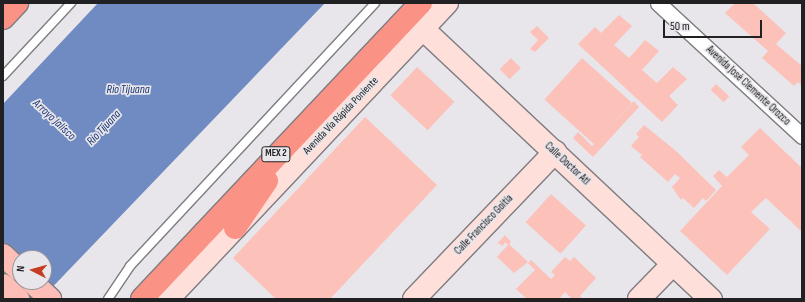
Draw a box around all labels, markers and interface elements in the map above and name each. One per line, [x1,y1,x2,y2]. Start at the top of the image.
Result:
scale bar [665,12,764,38]
text: 50 m [670,19,690,34]
street label: Avenida José Clemente Orozco [703,43,793,129]
street label: Avenida Vía Rápida Poniente [301,74,381,158]
water label: Rio Tijuana [106,83,150,97]
water label: Arroyo Jalisco [30,97,78,143]
water label: Río Tijuana [84,107,124,149]
street label: Calle Doctor Atl [542,140,592,188]
road number: MEX 2 [261,146,291,162]
street label: Calle Francisco Goitia [452,192,516,258]
north arrow [12,250,52,290]
text: N [14,265,27,272]

